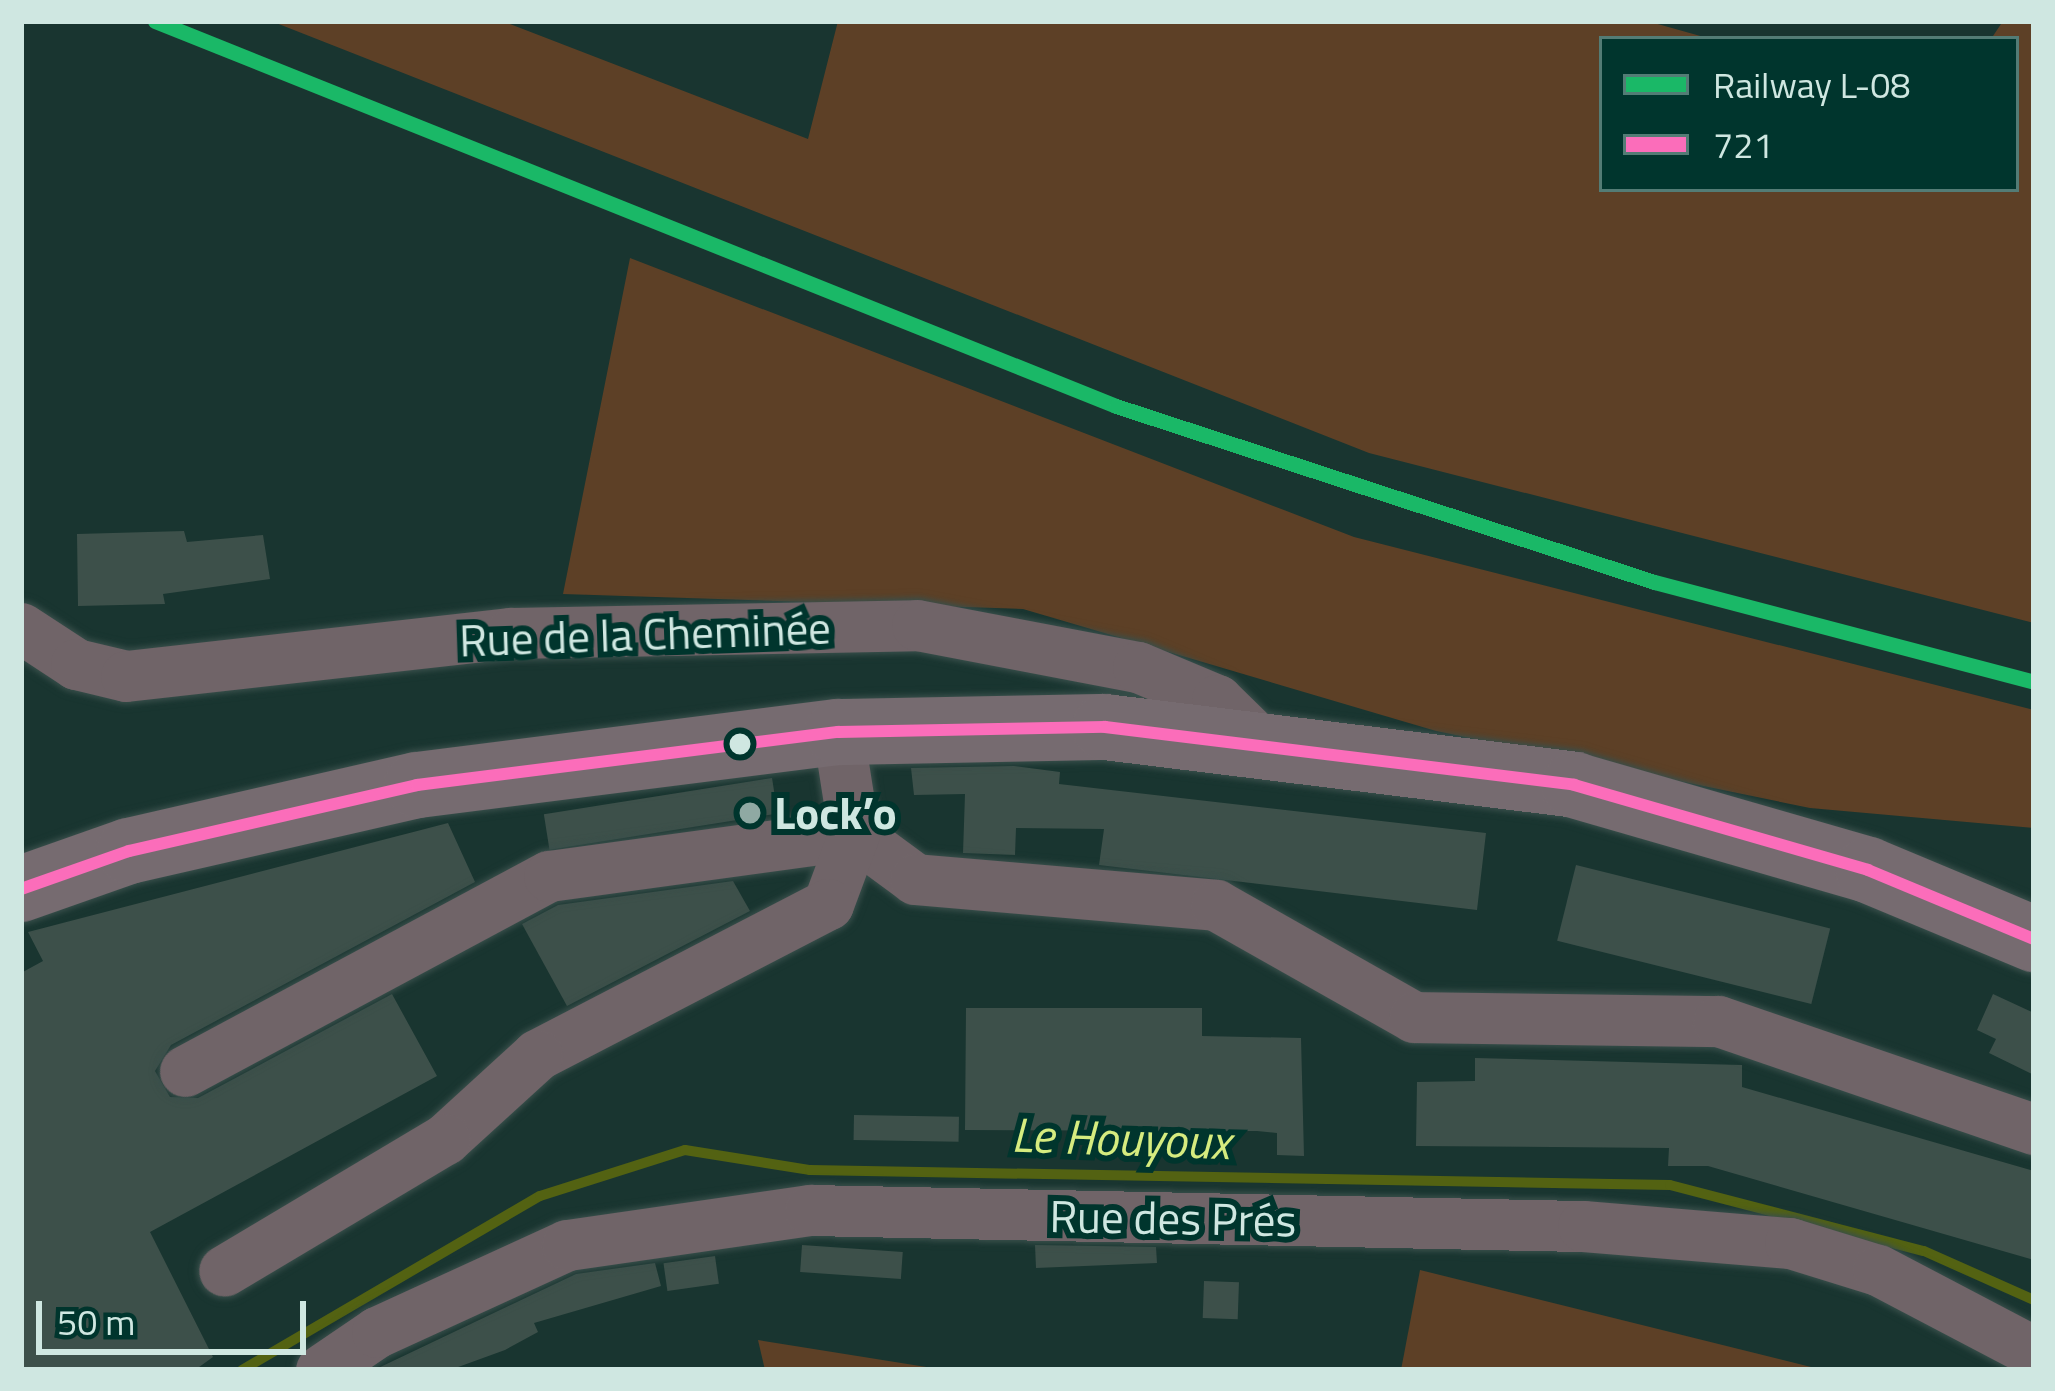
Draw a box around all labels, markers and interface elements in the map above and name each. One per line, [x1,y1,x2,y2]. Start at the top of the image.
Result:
legend [1599,36,2019,192]
text: Railway L-08 [1713,57,1911,112]
text: 721 [1713,117,1773,172]
street label: Rue de la Cheminée [458,601,832,667]
unlabelled marker [729,733,751,755]
place label: Lock’o [774,786,897,840]
marker: Lock’o [737,800,763,826]
water label: Le Houyoux [1011,1105,1231,1171]
street label: Rue des Prés [1049,1189,1297,1247]
scale bar [42,1277,312,1351]
text: 50 m [57,1294,135,1349]

